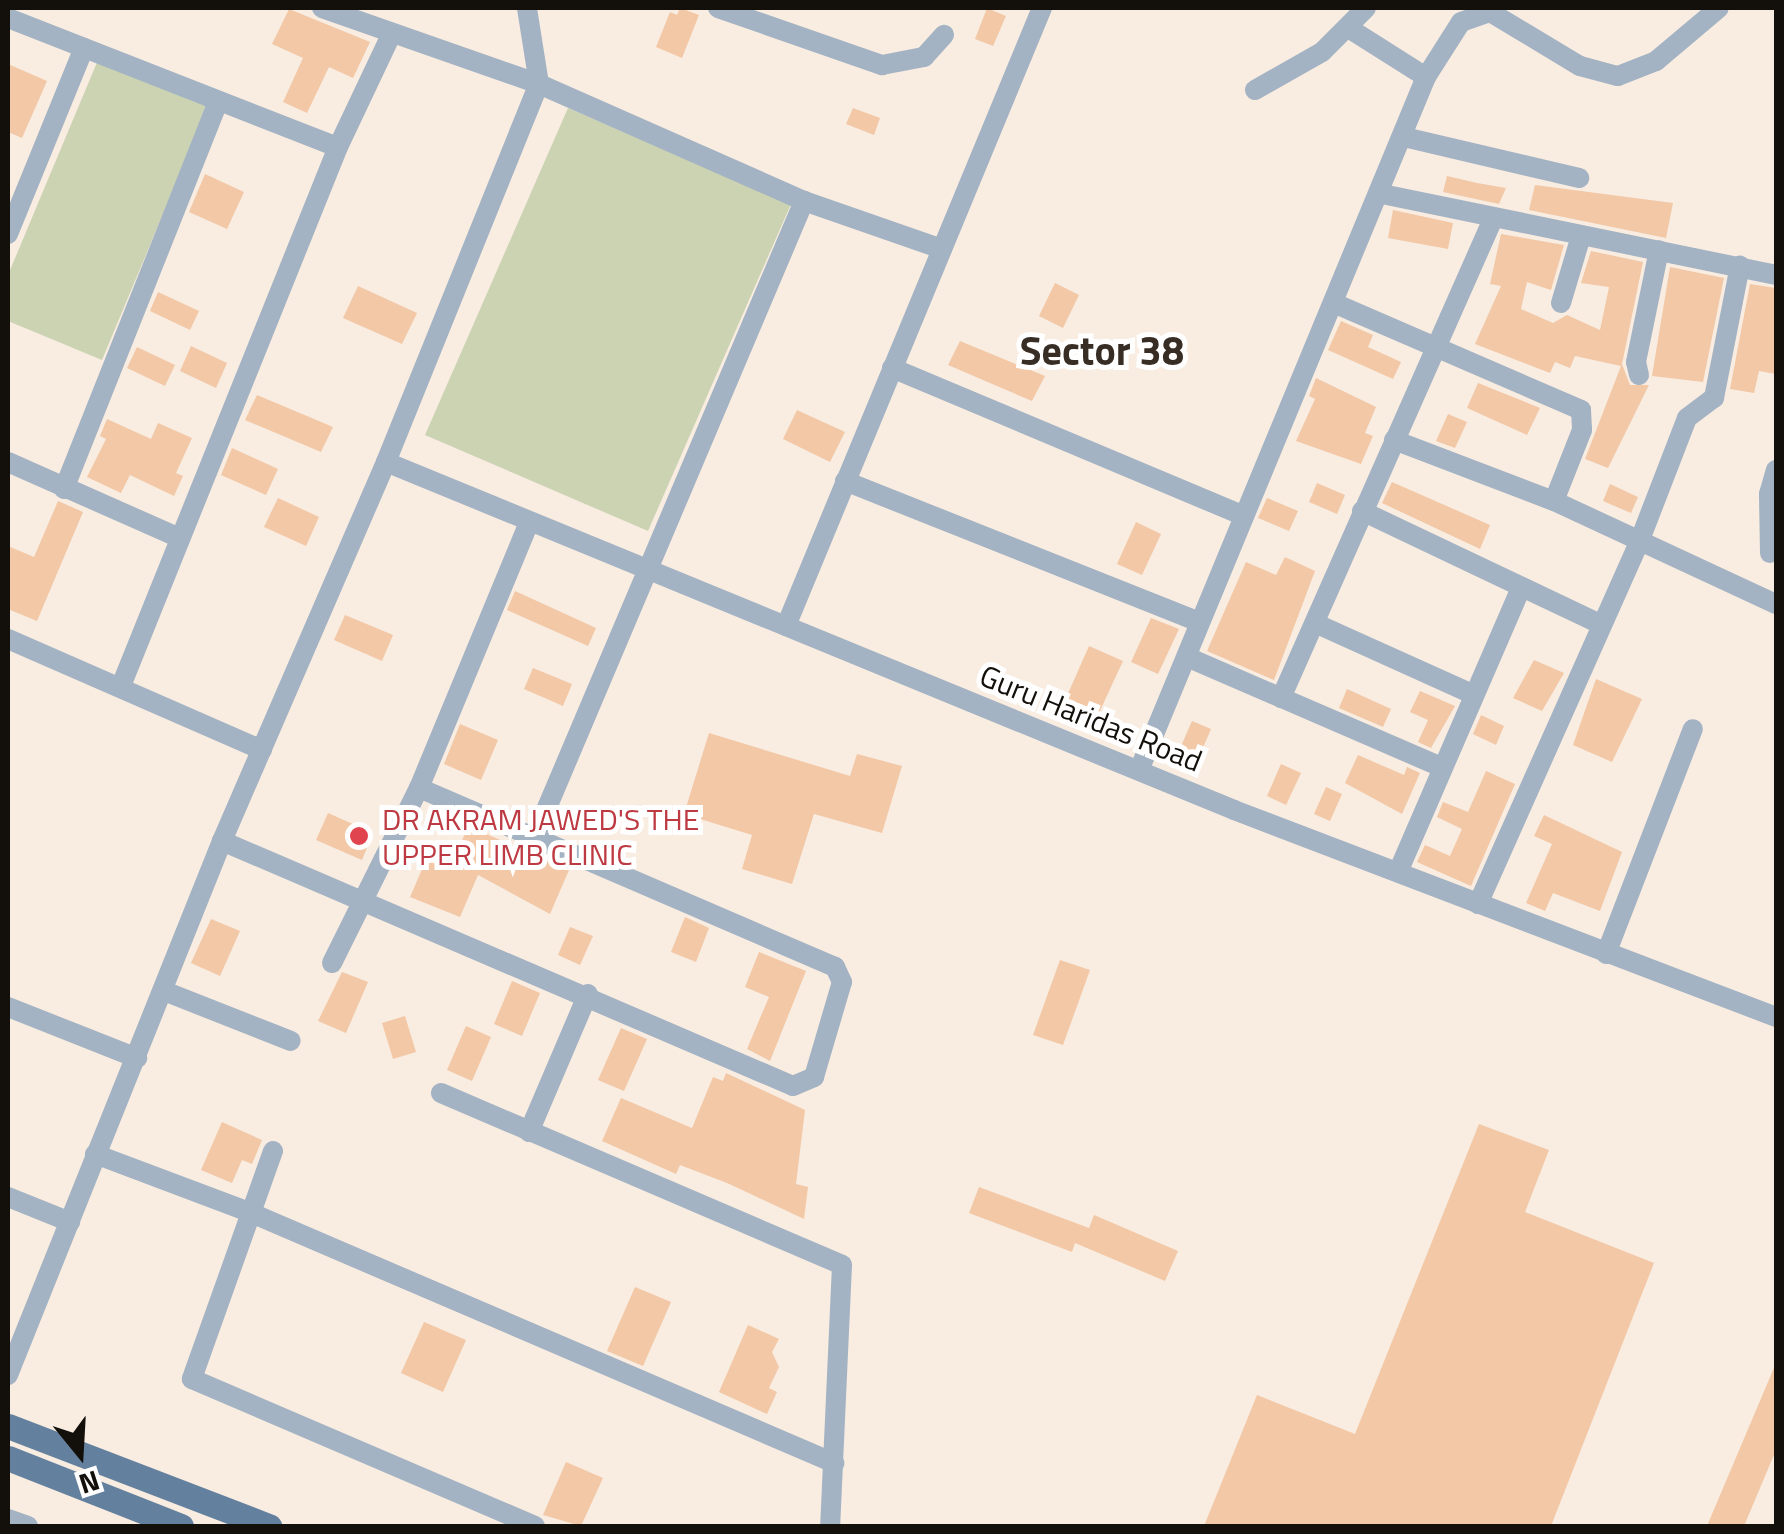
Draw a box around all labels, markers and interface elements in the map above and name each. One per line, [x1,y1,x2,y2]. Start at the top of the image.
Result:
district label: Sector 38 [1020,327,1184,375]
street label: Guru Haridas Road [975,657,1207,779]
place label: DR AKRAM JAWED'S THE UPPER LIMB CLINIC [382,801,699,872]
marker: DR AKRAM JAWED'S THE UPPER LIMB CLINIC [346,823,372,849]
north arrow [30,1404,130,1504]
text: N [74,1460,105,1506]

